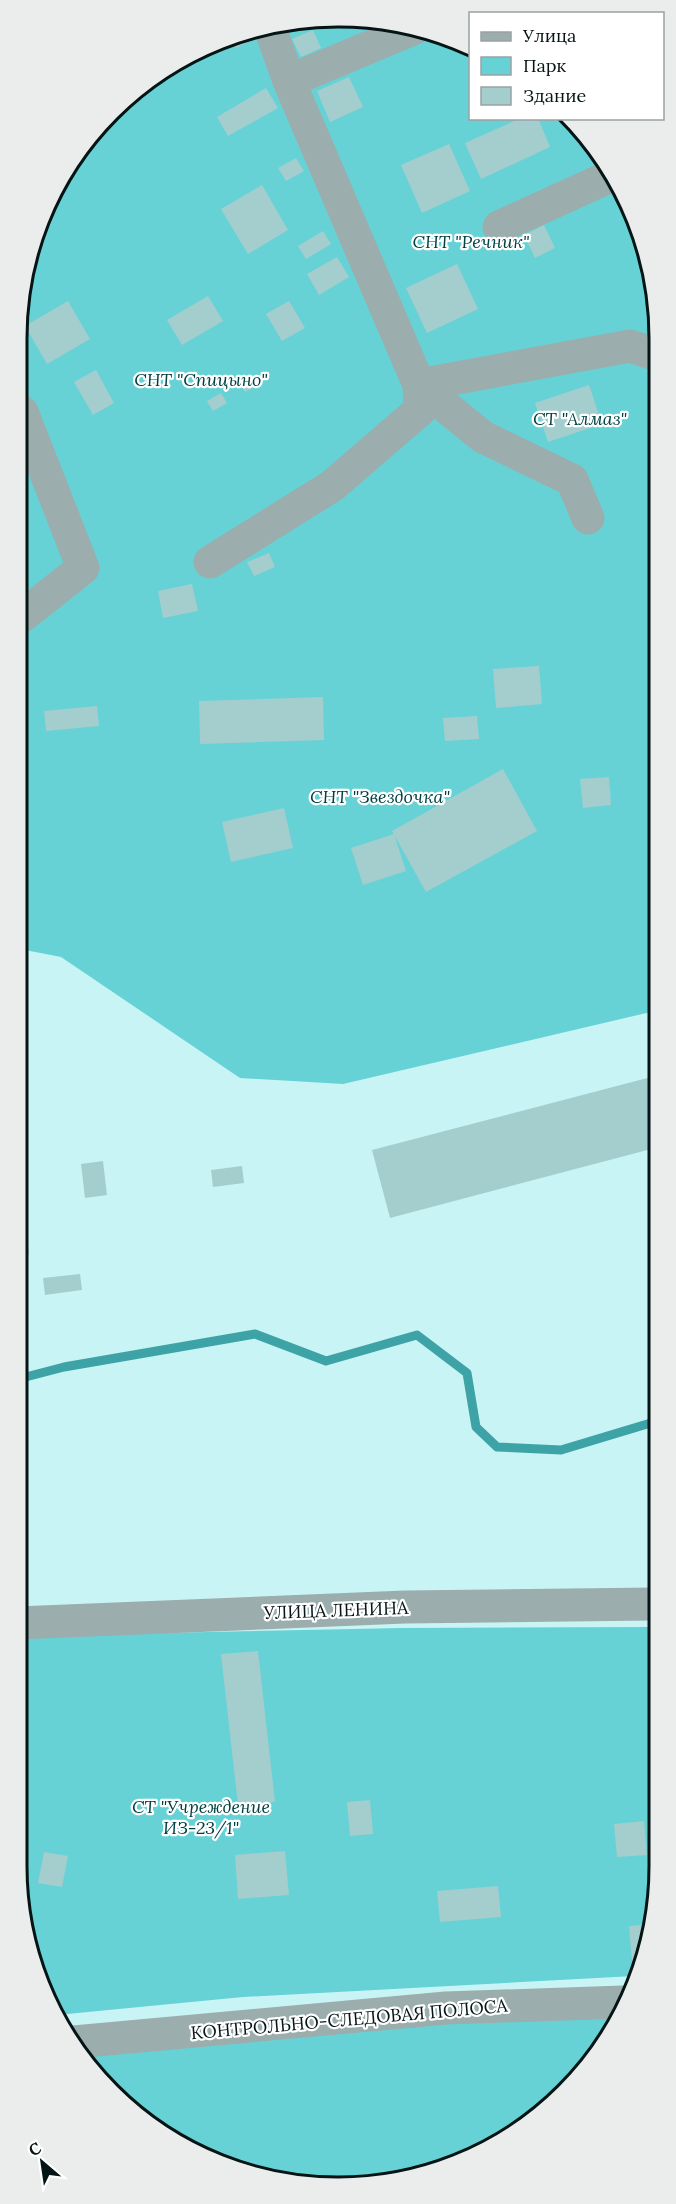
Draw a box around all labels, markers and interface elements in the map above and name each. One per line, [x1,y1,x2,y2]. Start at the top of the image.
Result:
legend [469,12,664,120]
text: Улица [522,24,576,47]
text: Парк [523,54,567,77]
text: Здание [523,84,586,107]
park label: СНТ "Речник" [413,230,529,253]
park label: СНТ "Спицыно" [134,368,268,391]
park label: СТ "Алмаз" [533,407,627,430]
park label: СНТ "Звездочка" [310,785,450,808]
street label: УЛИЦА ЛЕНИНА [262,1596,409,1624]
park label: СТ "Учреждение ИЗ-23/1" [132,1795,270,1839]
street label: КОНТРОЛЬНО-СЛЕДОВАЯ ПОЛОСА [190,1994,509,2044]
north arrow [12,2132,72,2192]
text: С [25,2137,44,2160]

